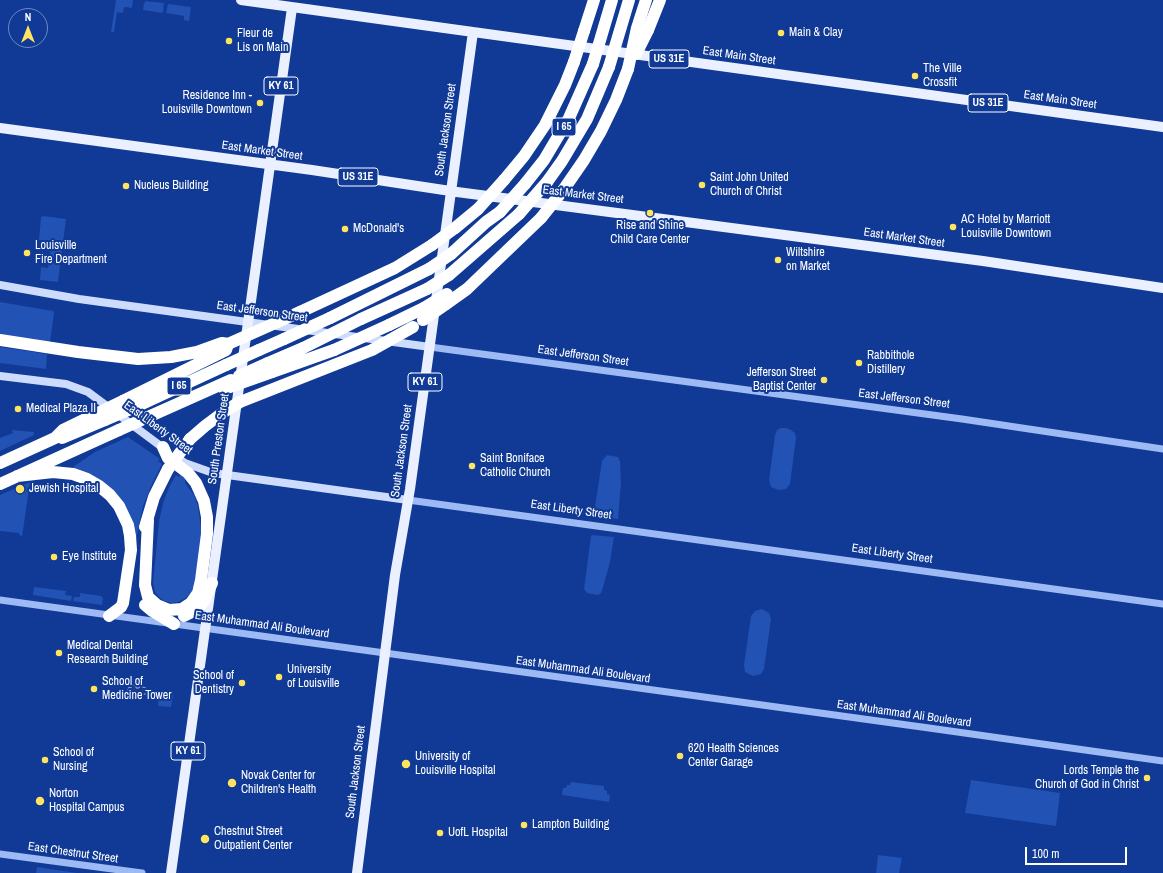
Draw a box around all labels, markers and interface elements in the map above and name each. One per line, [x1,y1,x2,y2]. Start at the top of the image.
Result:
north arrow [8,8,48,48]
text: N [25,10,31,24]
place label: Main & Clay [789,26,843,40]
place label: Fleur de Lis on Main [237,27,288,55]
marker: Main & Clay [776,28,786,38]
marker: Fleur de Lis on Main [224,36,234,46]
street label: East Main Street [702,44,776,68]
road number: US 31E [649,50,689,68]
place label: The Ville Crossfit [923,62,962,90]
marker: The Ville Crossfit [910,71,920,81]
road number: KY 61 [264,77,298,95]
street label: South Jackson Street [432,83,460,177]
street label: East Main Street [1023,88,1097,112]
place label: Residence Inn - Louisville Downtown [162,89,252,117]
road number: US 31E [968,94,1008,112]
marker: Residence Inn - Louisville Downtown [255,98,265,108]
road number: I 65 [552,118,576,136]
street label: East Market Street [221,138,303,164]
road number: US 31E [338,168,378,186]
place label: Saint John United Church of Christ [710,171,789,199]
place label: Nucleus Building [134,179,208,193]
marker: Saint John United Church of Christ [697,180,707,190]
marker: Nucleus Building [121,181,131,191]
street label: East Market Street [542,183,624,207]
marker: Rise and Shine Child Care Center [645,208,655,218]
place label: AC Hotel by Marriott Louisville Downtown [961,213,1051,241]
place label: Rise and Shine Child Care Center [610,219,690,247]
place label: McDonald's [353,222,404,236]
marker: AC Hotel by Marriott Louisville Downtown [948,222,958,232]
marker: McDonald's [340,224,350,234]
street label: East Market Street [863,225,945,251]
place label: Louisville Fire Department [35,239,107,267]
place label: Wiltshire on Market [786,246,830,274]
marker: Louisville Fire Department [22,248,32,258]
marker: Wiltshire on Market [773,255,783,265]
street label: East Jefferson Street [216,298,308,326]
street label: East Jefferson Street [537,342,629,370]
place label: Rabbithole Distillery [867,349,915,377]
marker: Rabbithole Distillery [854,358,864,368]
place label: Jefferson Street Baptist Center [747,366,816,394]
road number: KY 61 [408,373,442,391]
marker: Jefferson Street Baptist Center [819,375,829,385]
road number: I 65 [167,377,191,395]
street label: East Jefferson Street [858,386,950,412]
street label: South Preston Street [206,393,232,485]
street label: East Liberty Street [121,398,195,458]
place label: Medical Plaza II [26,402,96,416]
marker: Medical Plaza II [13,404,23,414]
street label: South Jackson Street [388,404,416,498]
place label: Saint Boniface Catholic Church [480,452,551,480]
marker: Saint Boniface Catholic Church [467,461,477,471]
place label: Jewish Hospital [29,482,98,496]
marker: Jewish Hospital [14,483,26,495]
street label: East Liberty Street [530,497,612,523]
street label: East Liberty Street [851,541,933,567]
place label: Eye Institute [62,550,117,564]
marker: Eye Institute [49,552,59,562]
street label: East Muhammad Ali Boulevard [194,608,330,642]
place label: Medical Dental Research Building [67,639,148,667]
marker: Medical Dental Research Building [54,648,64,658]
street label: East Muhammad Ali Boulevard [515,653,651,687]
place label: University of Louisville [287,663,340,691]
place label: School of Dentistry [193,669,234,697]
marker: University of Louisville [274,672,284,682]
place label: School of Medicine Tower [102,675,171,703]
marker: School of Dentistry [237,678,247,688]
marker: School of Medicine Tower [89,684,99,694]
street label: East Muhammad Ali Boulevard [836,697,972,731]
street label: South Jackson Street [343,725,369,819]
road number: KY 61 [171,742,205,760]
place label: 620 Health Sciences Center Garage [688,742,779,770]
place label: School of Nursing [53,746,94,774]
place label: University of Louisville Hospital [415,750,495,778]
marker: 620 Health Sciences Center Garage [675,751,685,761]
marker: School of Nursing [40,755,50,765]
marker: University of Louisville Hospital [400,758,412,770]
place label: Lords Temple the Church of God in Christ [1035,764,1139,792]
place label: Novak Center for Children's Health [241,769,316,797]
marker: Lords Temple the Church of God in Christ [1142,773,1152,783]
marker: Novak Center for Children's Health [226,777,238,789]
place label: Norton Hospital Campus [49,787,124,815]
marker: Norton Hospital Campus [34,795,46,807]
place label: Lampton Building [532,818,609,832]
marker: Lampton Building [519,820,529,830]
place label: Chestnut Street Outpatient Center [214,825,292,853]
place label: UofL Hospital [448,826,508,840]
marker: UofL Hospital [435,828,445,838]
marker: Chestnut Street Outpatient Center [199,833,211,845]
scale bar [1027,839,1129,865]
street label: East Chestnut Street [27,840,119,866]
text: 100 m [1032,846,1059,862]

